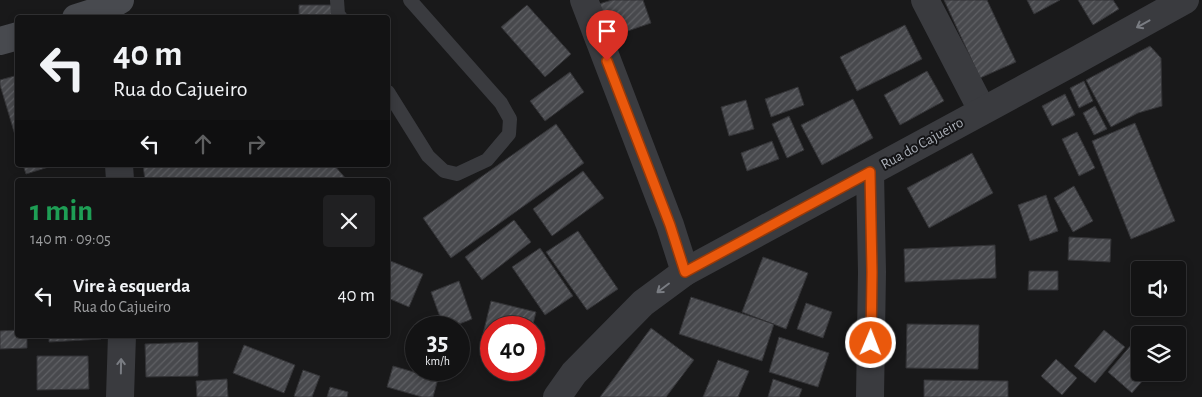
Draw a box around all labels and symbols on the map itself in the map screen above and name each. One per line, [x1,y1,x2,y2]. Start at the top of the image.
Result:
pin [586,10,628,61]
one-way arrow [1135,19,1150,29]
street label: Rua do Cajueiro [878,115,966,172]
one-way arrow [657,282,670,293]
speed limit sign: 40 [480,316,545,381]
position arrow [844,316,896,368]
one-way arrow [116,358,126,374]

